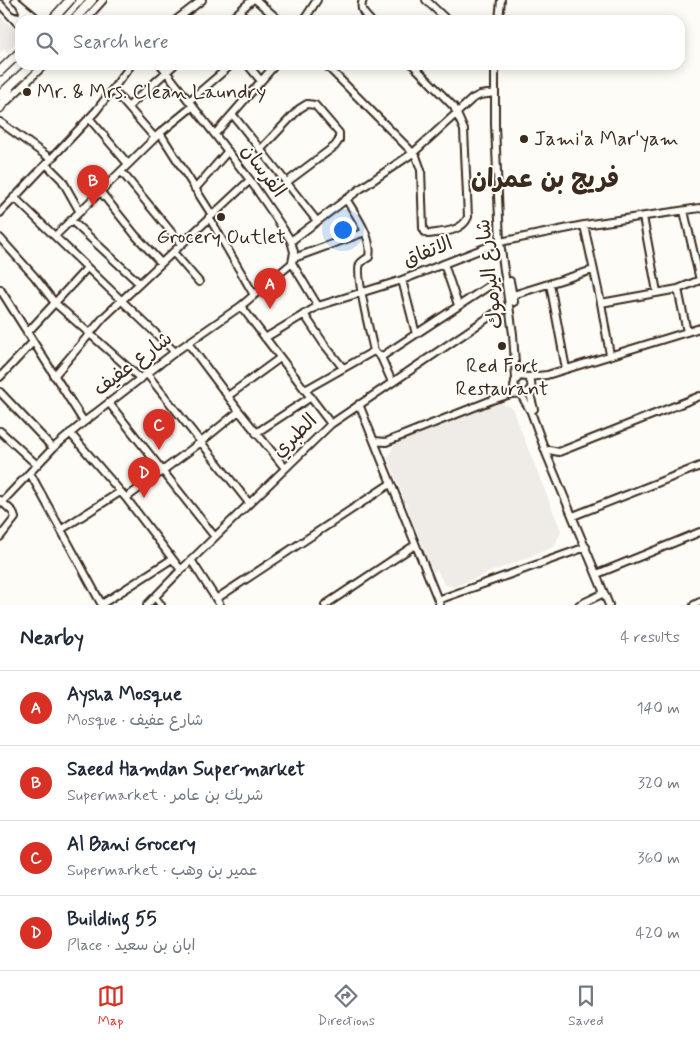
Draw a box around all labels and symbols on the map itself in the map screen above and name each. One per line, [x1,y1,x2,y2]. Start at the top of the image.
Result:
place label: Mr. & Mrs. Clean Laundry [37,79,266,106]
marker: Mr. & Mrs. Clean Laundry [21,86,33,98]
place label: Jami'a Mar'yam [534,126,678,153]
marker: Jami'a Mar'yam [518,133,530,145]
street label: الفرسان [234,139,292,203]
district label: فريج بن عمران [471,164,619,197]
pin: B [77,165,109,206]
marker: Grocery Outlet [215,211,227,223]
your location [330,217,356,243]
street label: شارع اليرموك [470,218,510,330]
place label: Grocery Outlet [156,224,286,251]
street label: الاتفاق [399,230,457,274]
pin: A [254,268,286,309]
street label: شارع عفيف [88,325,178,403]
marker: Red Fort Restaurant [496,340,508,352]
place label: Red Fort Restaurant [456,353,548,403]
street label: الطبري [266,408,324,464]
pin: C [143,409,175,450]
pin: D [128,457,160,498]

